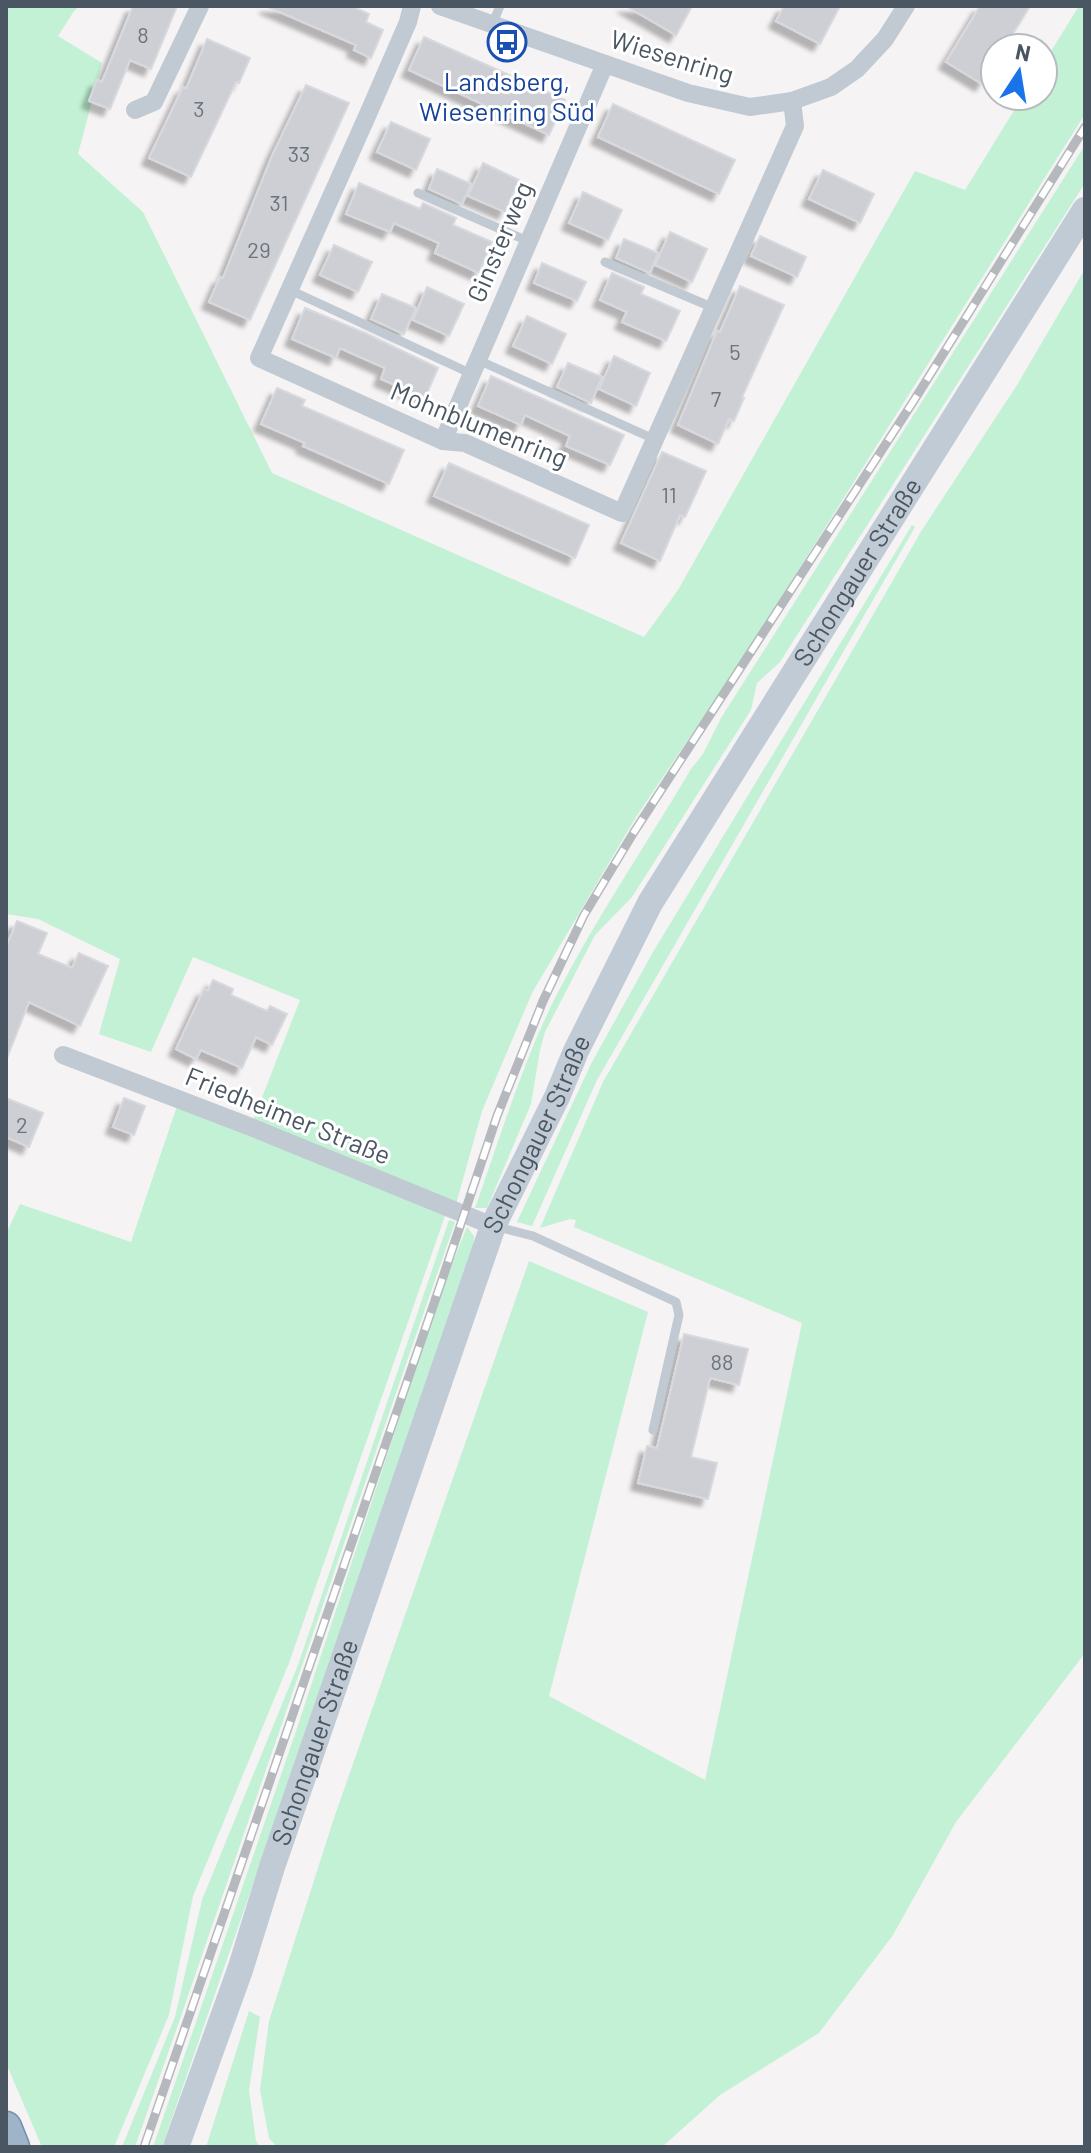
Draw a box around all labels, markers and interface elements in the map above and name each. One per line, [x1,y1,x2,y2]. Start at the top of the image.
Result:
house number: 8 [137,21,149,47]
bus stop icon: Landsberg, Wiesenring Süd [486,21,528,63]
street label: Wiesenring [607,22,738,89]
north arrow [979,32,1059,112]
text: N [1014,37,1033,66]
place label: Landsberg, Wiesenring Süd [419,65,595,126]
house number: 3 [193,95,205,121]
house number: 33 [288,140,310,166]
street label: Ginsterweg [459,176,538,307]
house number: 31 [270,189,288,215]
house number: 29 [247,236,271,262]
house number: 5 [729,338,741,364]
street label: Mohnblumenring [387,374,573,473]
house number: 7 [711,385,721,411]
street label: Schongauer Straße [786,472,927,671]
house number: 11 [661,481,677,507]
street label: Schongauer Straße [475,1029,596,1238]
street label: Friedheimer Straße [181,1059,396,1170]
house number: 2 [16,1111,28,1137]
house number: 88 [711,1348,733,1374]
street label: Schongauer Straße [264,1635,363,1849]

